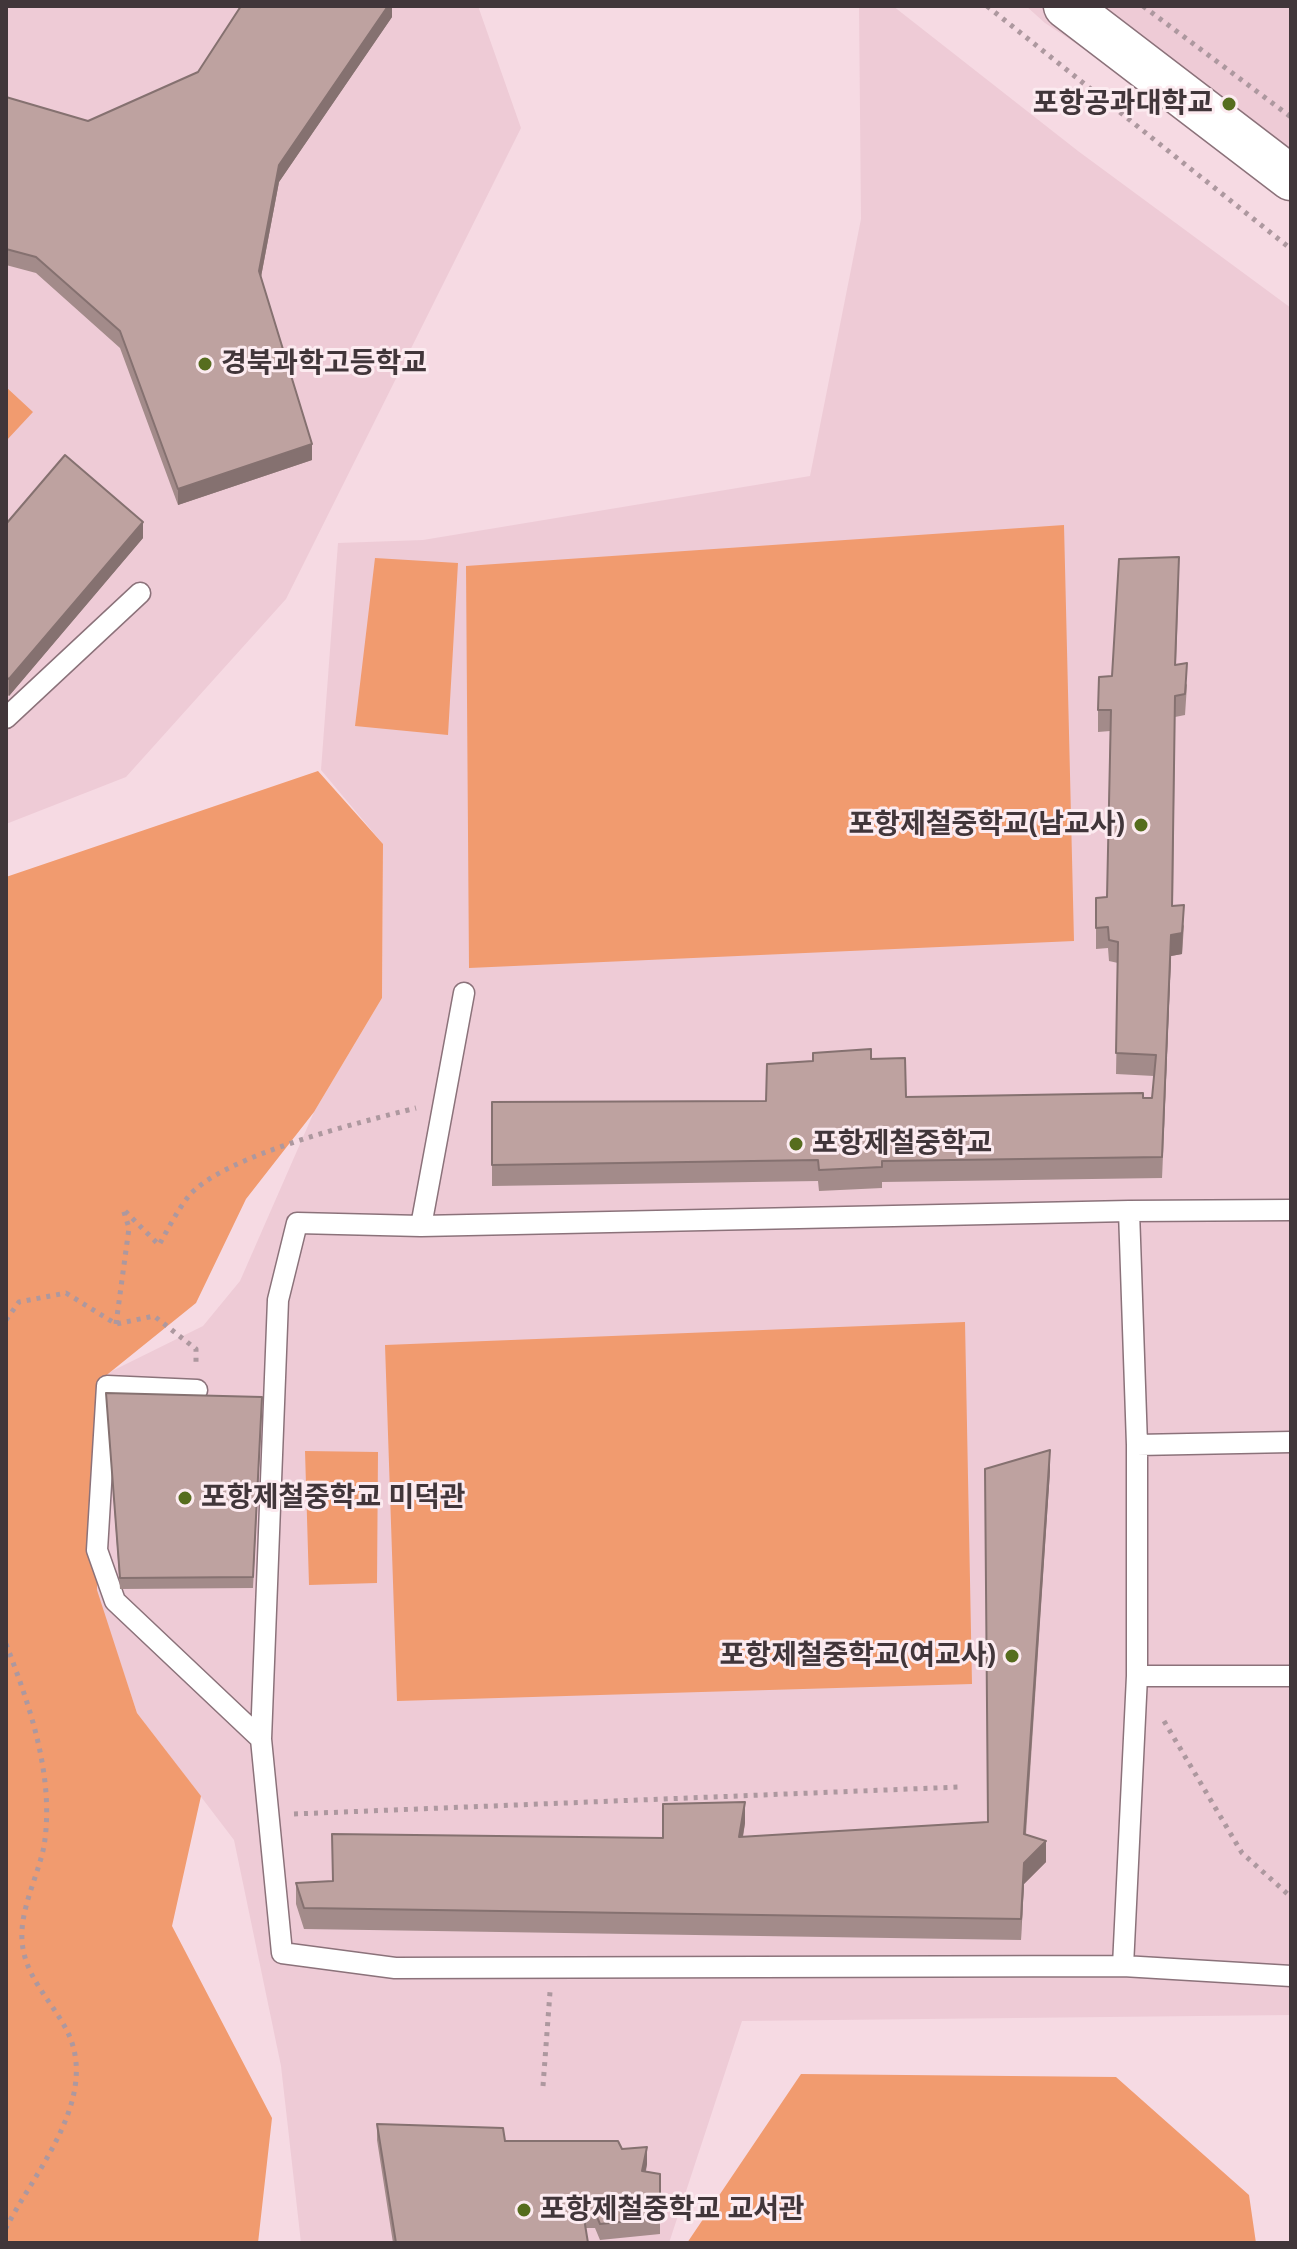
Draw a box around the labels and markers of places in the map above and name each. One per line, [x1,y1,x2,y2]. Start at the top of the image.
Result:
place label: 포항공과대학교 [1033,87,1213,121]
marker: 포항공과대학교 [1220,95,1238,113]
place label: 경북과학고등학교 [221,347,427,381]
marker: 경북과학고등학교 [196,355,214,373]
place label: 포항제철중학교(남교사) [848,808,1125,842]
marker: 포항제철중학교(남교사) [1132,816,1150,834]
place label: 포항제철중학교 [812,1127,992,1161]
marker: 포항제철중학교 [787,1135,805,1153]
place label: 포항제철중학교 미덕관 [201,1481,466,1515]
marker: 포항제철중학교 미덕관 [176,1489,194,1507]
place label: 포항제철중학교(여교사) [719,1639,996,1673]
marker: 포항제철중학교(여교사) [1003,1647,1021,1665]
place label: 포항제철중학교 교서관 [540,2193,805,2227]
marker: 포항제철중학교 교서관 [515,2201,533,2219]

